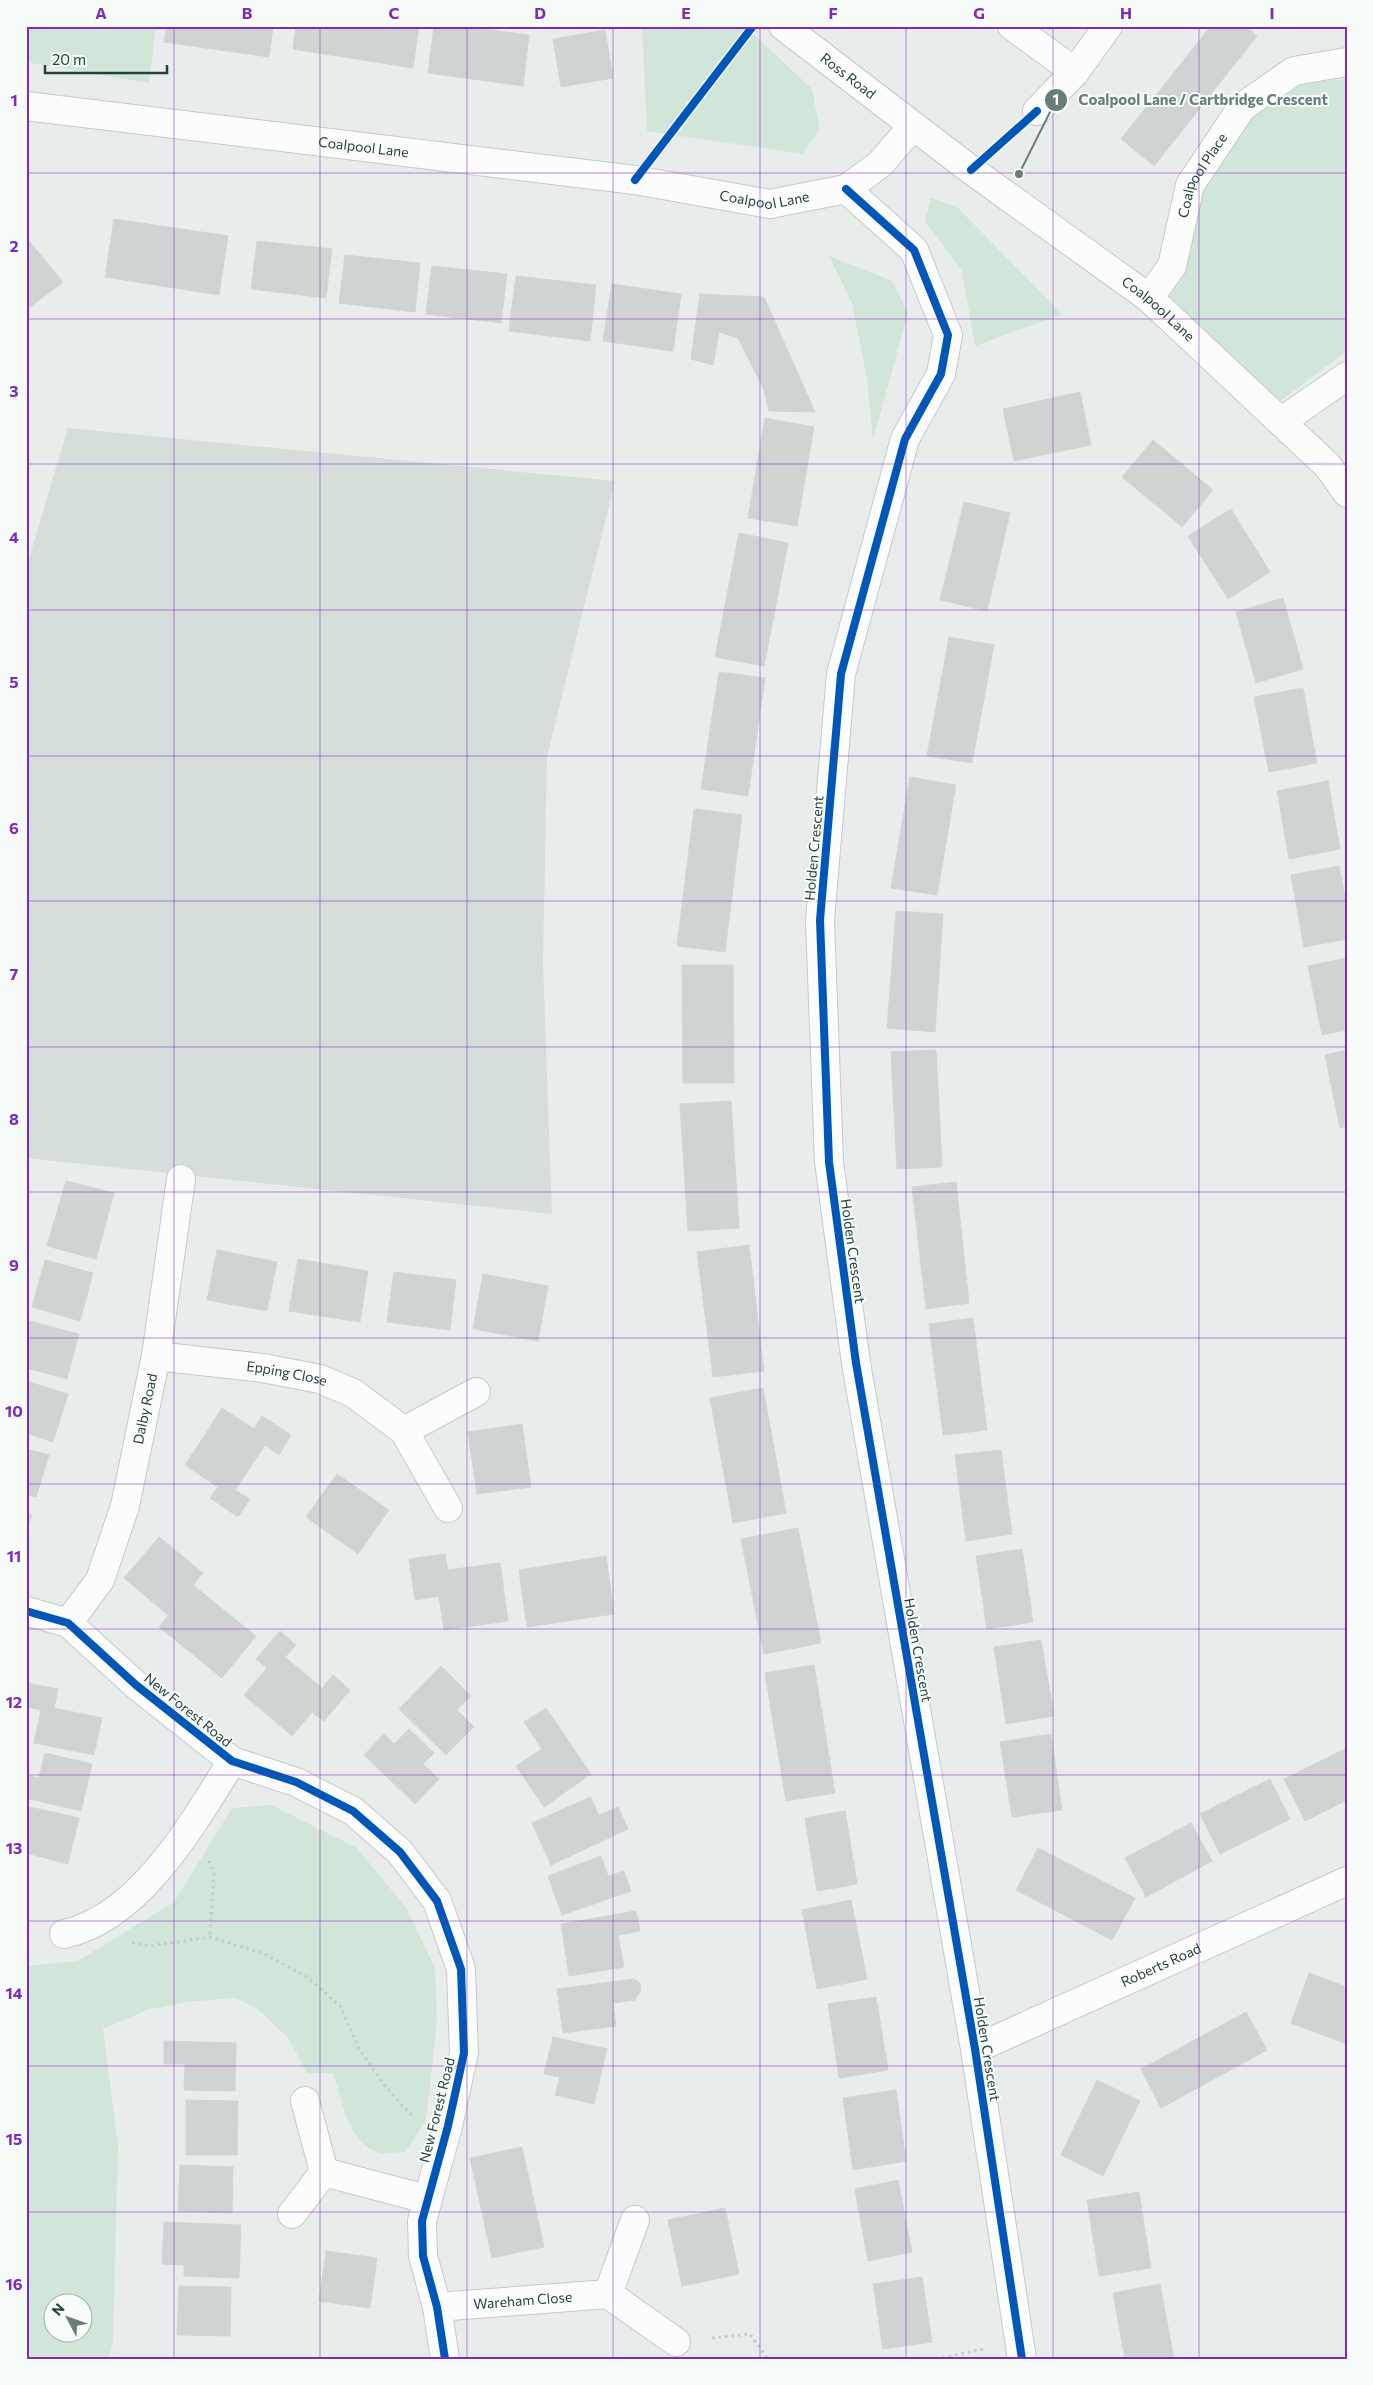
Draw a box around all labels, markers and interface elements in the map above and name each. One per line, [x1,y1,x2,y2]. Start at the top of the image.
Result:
text: A [95,3,107,22]
text: B [242,3,253,22]
text: C [389,3,400,22]
text: D [534,3,546,22]
text: E [681,3,691,22]
text: F [828,3,838,22]
text: G [973,3,985,22]
text: H [1120,3,1132,22]
text: I [1269,3,1275,22]
scale bar [45,42,168,74]
street label: Ross Road [817,49,879,102]
text: 20 m [52,50,86,68]
callout: Coalpool Lane / Cartbridge Crescent [1043,85,1338,115]
text: 1 [10,90,18,109]
text: 1 [1053,90,1059,108]
text: Coalpool Lane / Cartbridge Crescent [1078,90,1328,108]
street label: Coalpool Place [1174,130,1230,219]
street label: Coalpool Lane [317,133,410,160]
street label: Coalpool Lane [718,186,811,212]
text: 2 [9,236,19,255]
street label: Coalpool Lane [1119,272,1198,344]
text: 3 [9,381,19,400]
text: 4 [9,527,19,546]
text: 5 [9,672,19,691]
street label: Holden Crescent [800,794,827,901]
text: 6 [9,818,19,837]
text: 7 [10,964,19,983]
text: 8 [9,1109,19,1128]
street label: Holden Crescent [838,1198,869,1305]
text: 9 [9,1255,19,1274]
street label: Epping Close [246,1357,330,1389]
street label: Dalby Road [129,1372,160,1446]
text: 10 [5,1401,23,1420]
text: 11 [7,1546,21,1565]
street label: Holden Crescent [901,1597,936,1704]
street label: New Forest Road [141,1669,236,1750]
text: 12 [6,1692,22,1711]
text: 13 [6,1838,22,1857]
street label: Roberts Road [1118,1939,1203,1990]
text: 14 [5,1983,23,2002]
street label: Holden Crescent [971,1996,1004,2103]
street label: New Forest Road [415,2055,458,2164]
text: 15 [6,2129,22,2148]
text: 16 [5,2274,23,2293]
street label: Wareham Close [473,2288,573,2312]
north arrow [42,2292,92,2342]
text: N [48,2300,68,2319]

